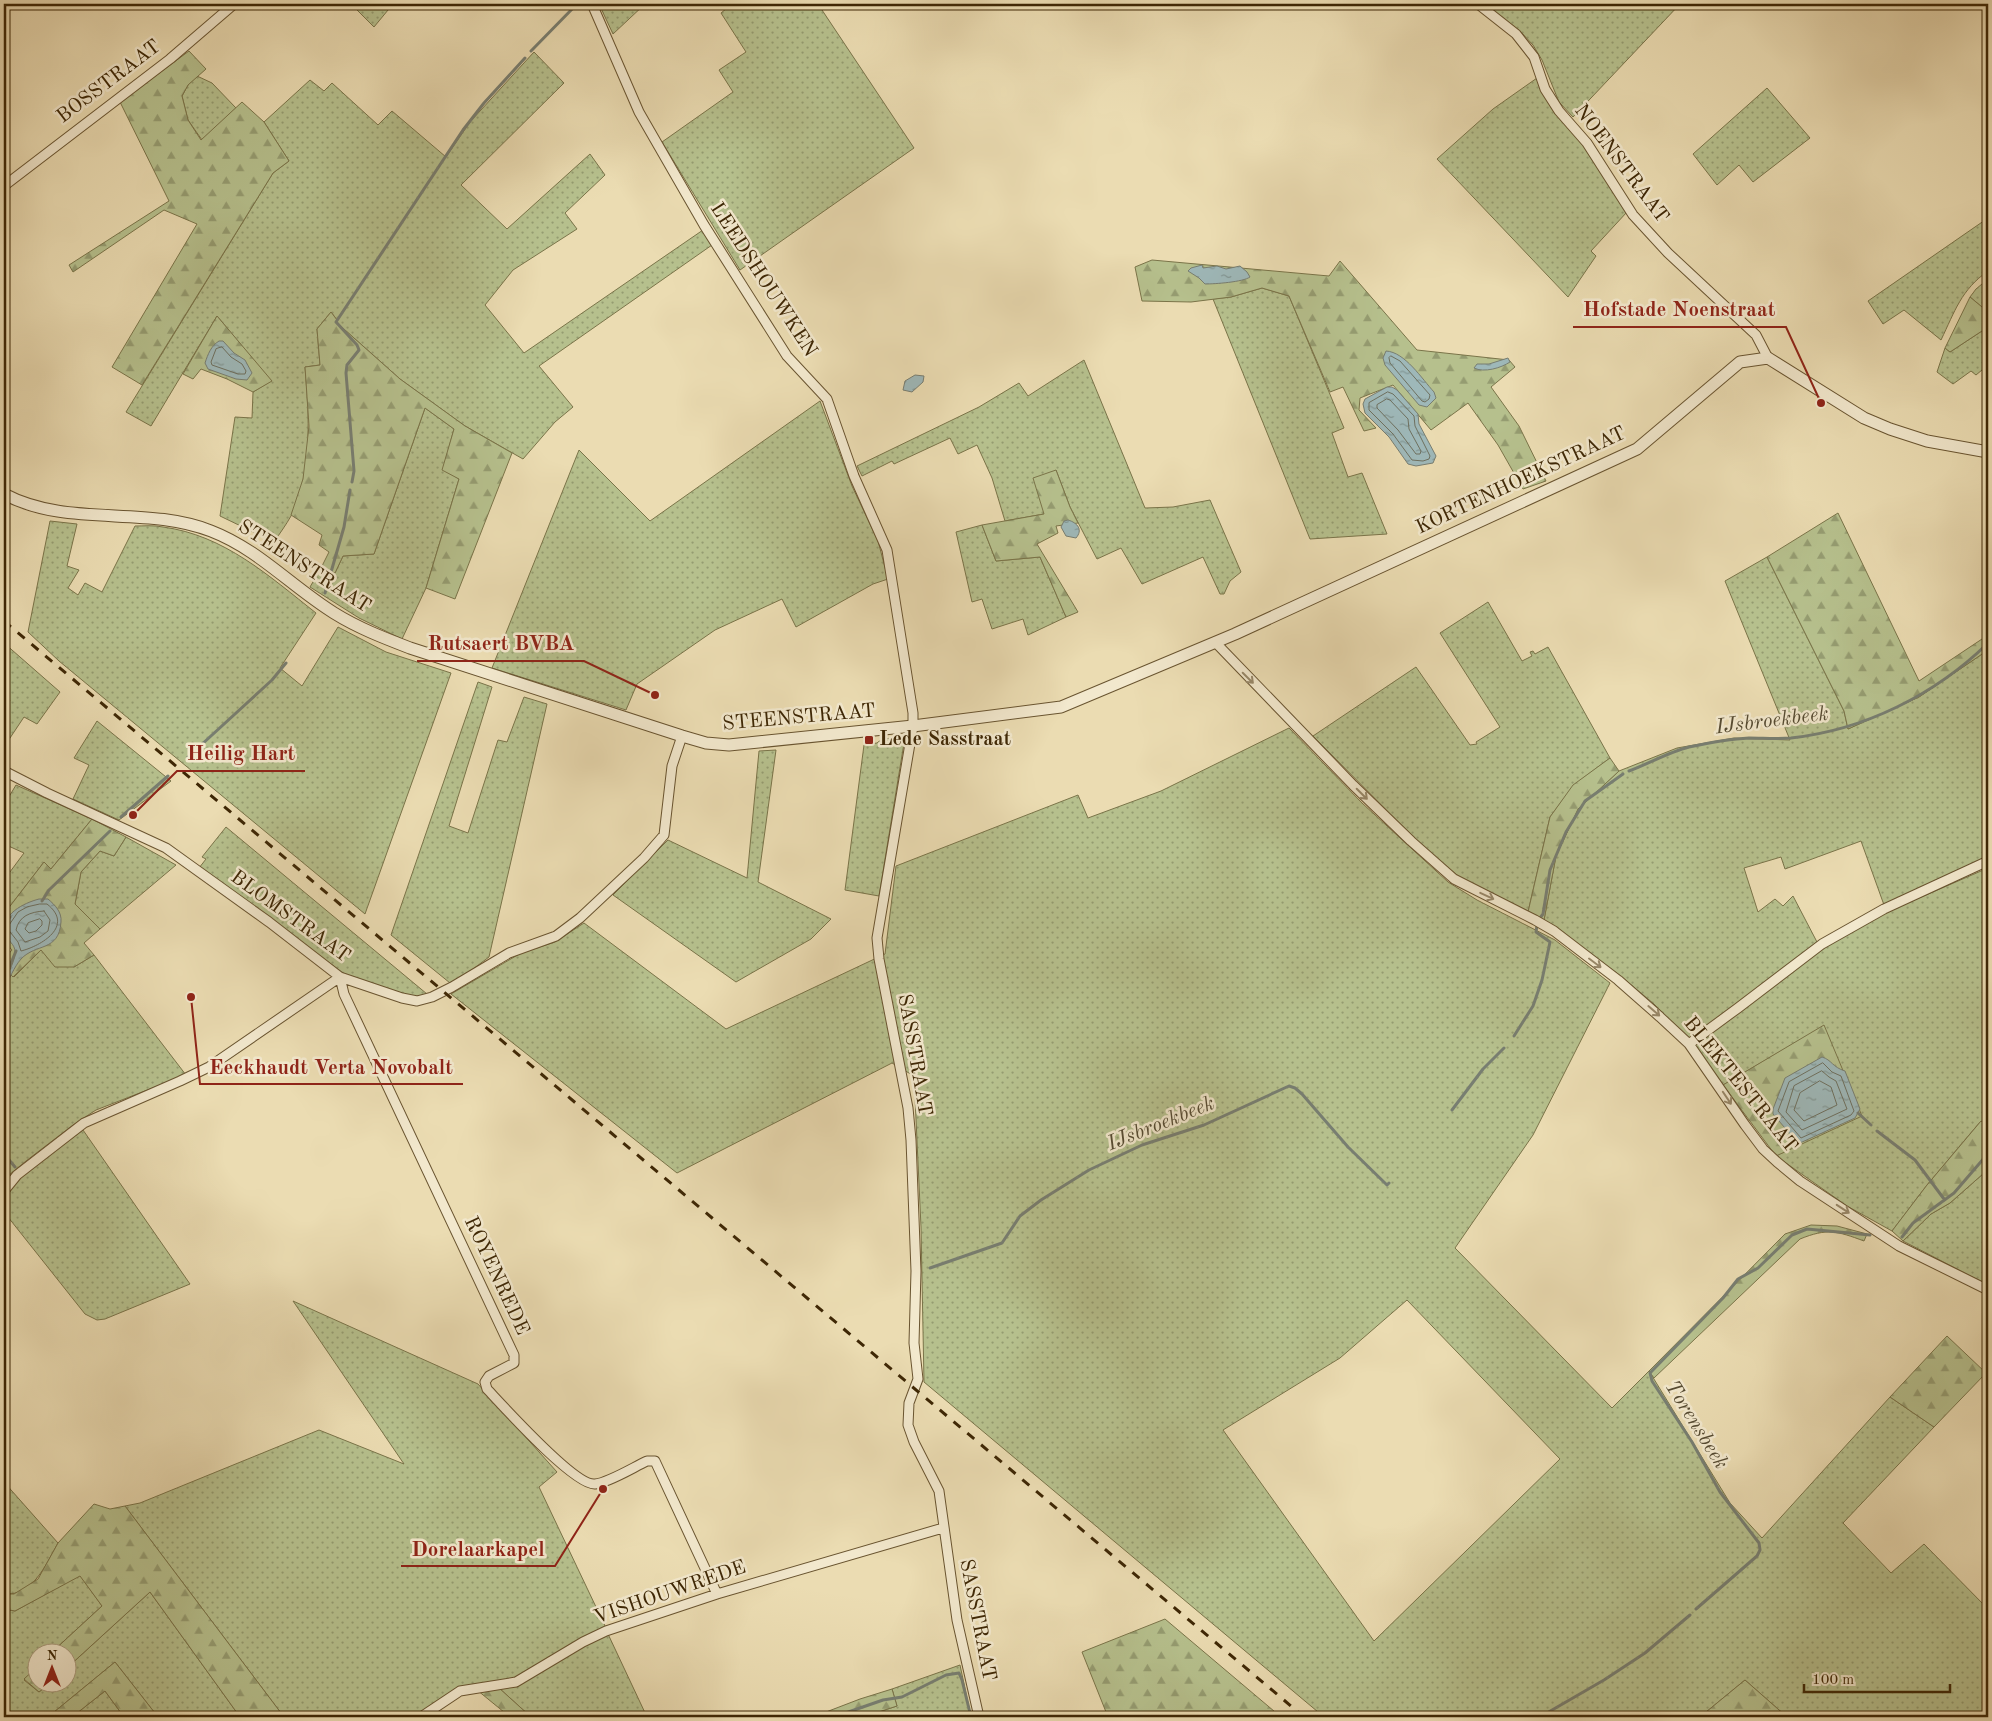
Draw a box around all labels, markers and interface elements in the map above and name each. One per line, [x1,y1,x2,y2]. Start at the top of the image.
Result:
street label: BOSSTRAAT [53,37,165,127]
street label: NOENSTRAAT [1570,101,1672,227]
street label: LEEDSHOUWKEN [706,199,820,361]
callout: Hofstade Noenstraat [1573,291,1786,327]
text: Hofstade Noenstraat [1583,300,1776,321]
street label: KORTENHOEKSTRAAT [1413,424,1629,538]
street label: STEENSTRAAT [234,517,374,617]
callout: Rutsaert BVBA [417,625,584,661]
text: Rutsaert BVBA [428,634,575,655]
one-way arrow [1242,671,1254,683]
street label: STEENSTRAAT [722,701,876,735]
water label: IJsbroekbeek [1713,704,1830,738]
place label: Lede Sasstraat [879,730,1011,750]
marker: Lede Sasstraat [863,734,875,746]
callout: Heilig Hart [177,735,305,771]
text: Heilig Hart [187,744,296,765]
one-way arrow [1356,787,1368,800]
street label: BLOMSTRAAT [227,867,353,967]
one-way arrow [1479,892,1494,901]
one-way arrow [1588,957,1601,968]
street label: SASSTRAAT [893,992,935,1118]
one-way arrow [1647,1006,1660,1017]
street label: BLEKTESTRAAT [1679,1013,1801,1157]
callout: Eeckhaudt Verta Novobalt [200,1048,463,1084]
text: Eeckhaudt Verta Novobalt [209,1058,453,1079]
one-way arrow [1722,1091,1732,1105]
water label: IJsbroekbeek [1103,1093,1218,1155]
one-way arrow [1836,1204,1850,1214]
street label: ROYENREDE [460,1214,532,1338]
water label: Torensbeek [1661,1377,1731,1473]
callout: Dorelaarkapel [401,1530,555,1566]
text: Dorelaarkapel [411,1540,545,1561]
street label: SASSTRAAT [955,1557,999,1683]
street label: VISHOUWREDE [591,1558,749,1628]
north arrow [28,1644,78,1694]
text: N [47,1649,58,1663]
scale bar [1804,1661,1951,1693]
text: 100 m [1812,1673,1854,1688]

